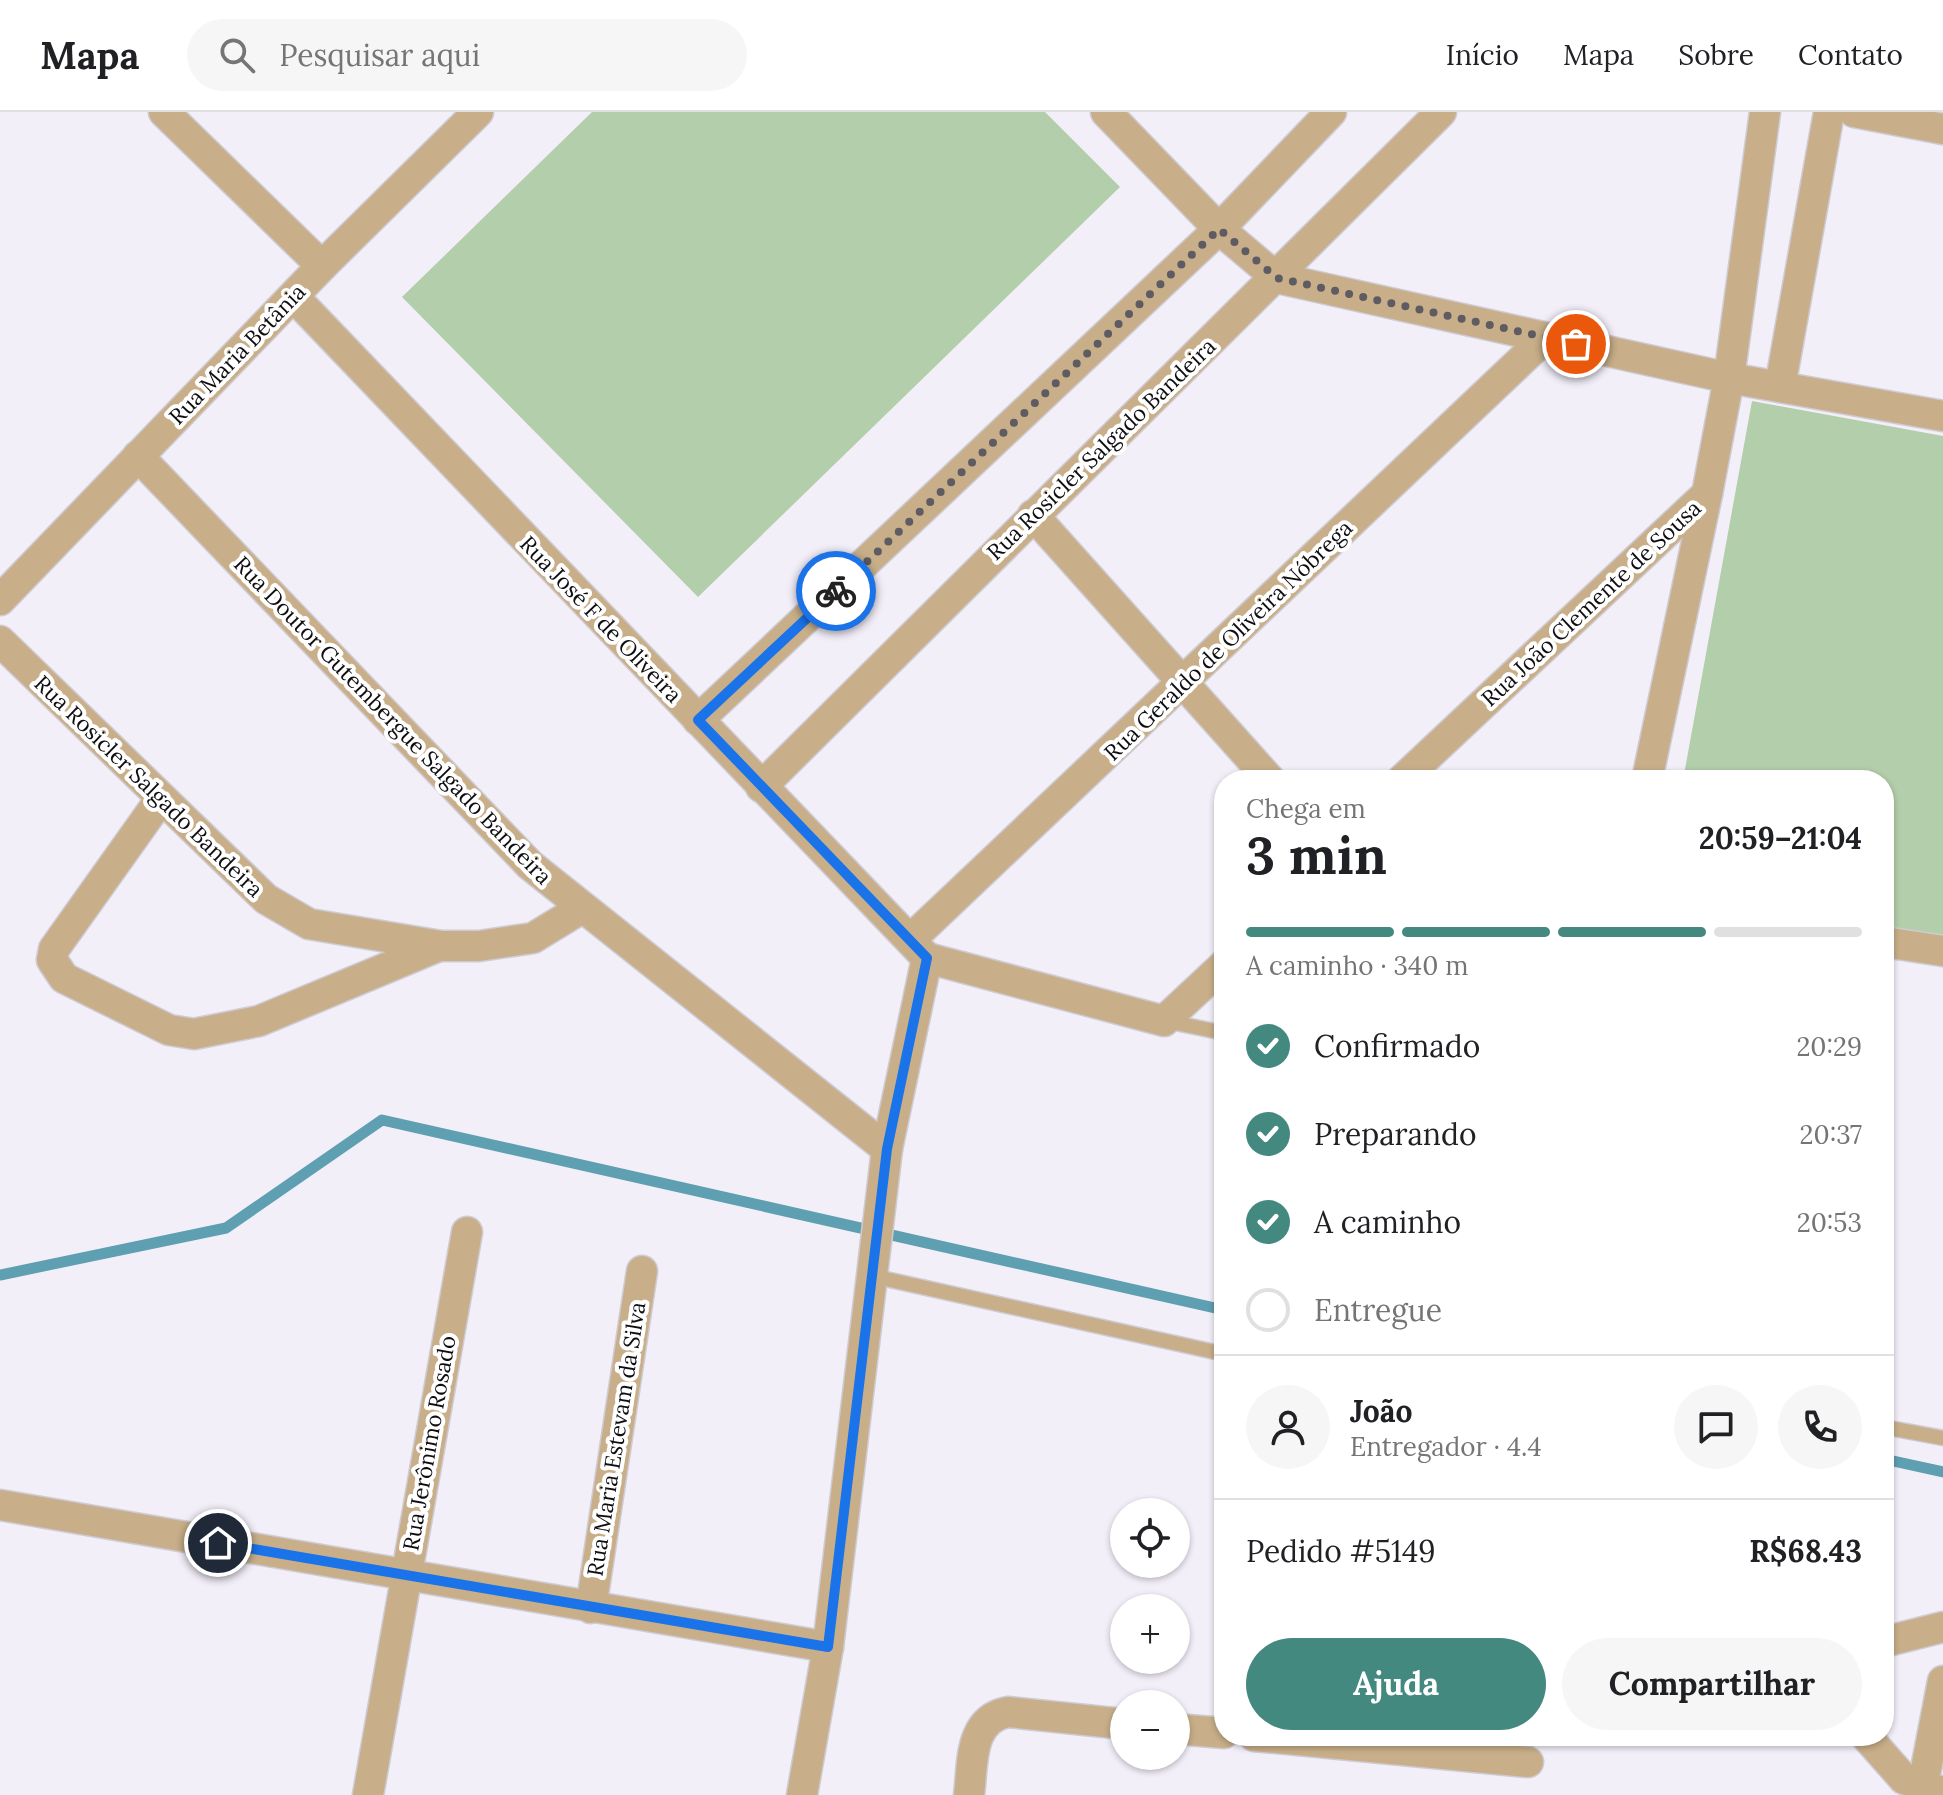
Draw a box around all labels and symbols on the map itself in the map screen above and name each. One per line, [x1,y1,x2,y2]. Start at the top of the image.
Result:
street label: Rua Maria Betânia [163,278,311,430]
pin [1542,310,1610,378]
street label: Rua Rosicler Salgado Bandeira [981,332,1221,566]
street label: Rua João Clemente de Sousa [1475,494,1707,712]
street label: Rua Geraldo de Oliveira Nóbrega [1098,514,1358,766]
street label: Rua José F de Oliveira [514,530,688,708]
street label: Rua Doutor Gutembergue Salgado Bandeira [228,550,558,890]
courier [796,551,876,631]
street label: Rua Rosicler Salgado Bandeira [29,669,269,903]
street label: Rua Maria Estevam da Silva [580,1300,652,1578]
street label: Rua Jerônimo Rosado [396,1333,462,1553]
pin [184,1509,252,1577]

